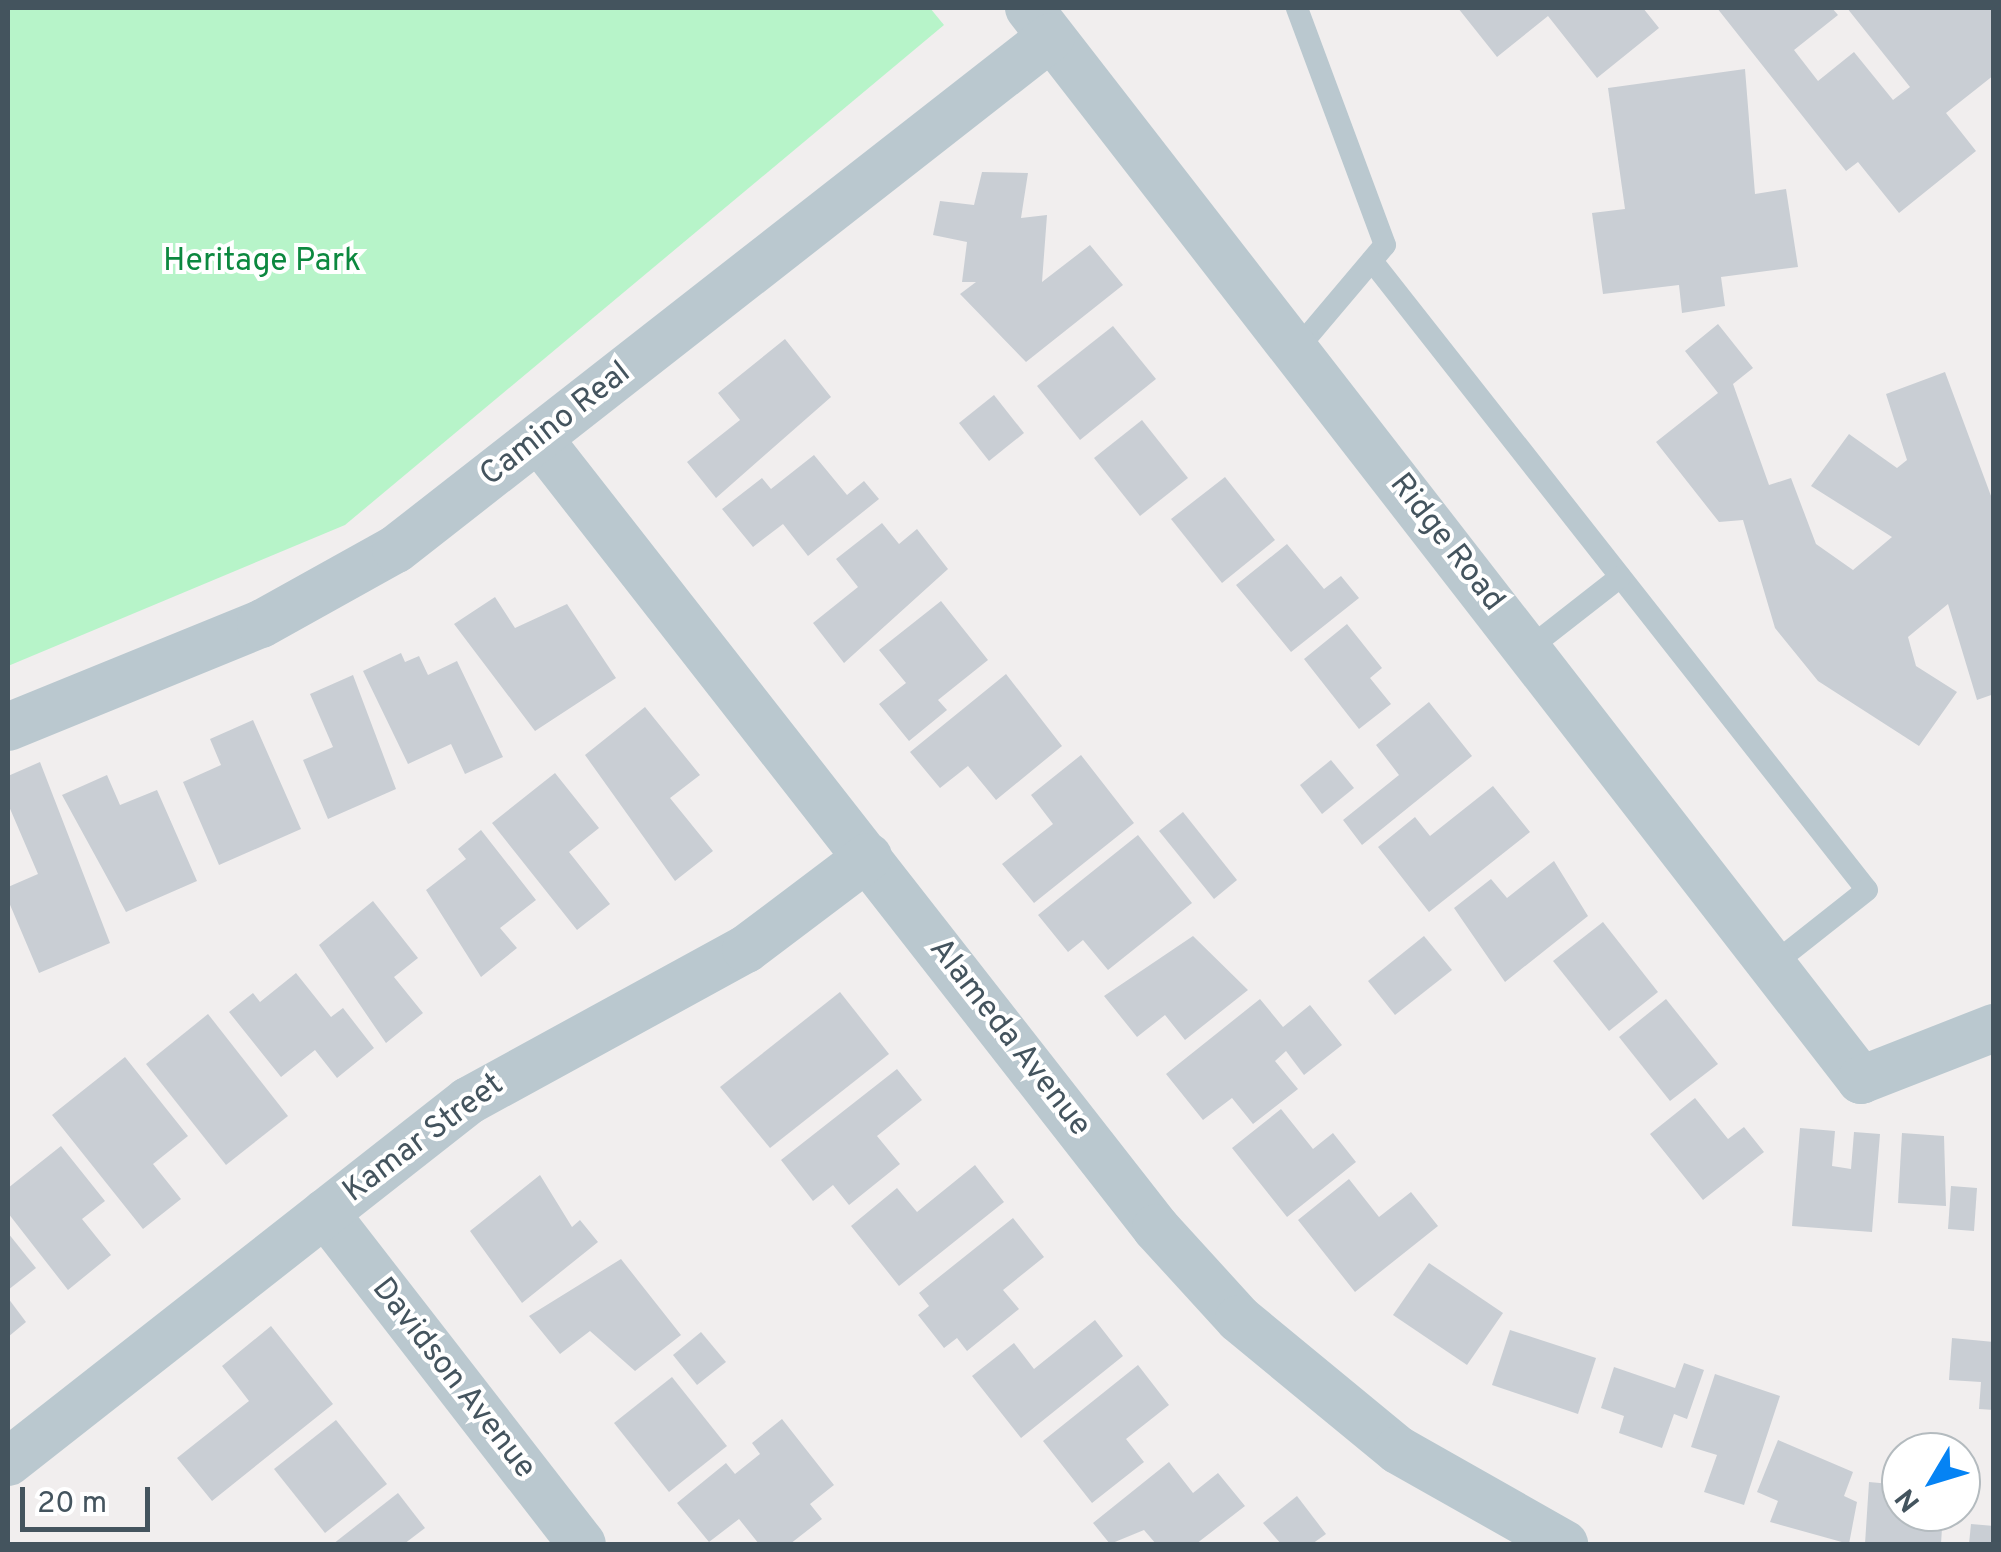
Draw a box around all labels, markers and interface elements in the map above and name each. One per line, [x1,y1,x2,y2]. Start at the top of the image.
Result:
park label: Heritage Park [163,243,361,281]
street label: Camino Real [473,355,639,495]
street label: Ridge Road [1380,467,1512,619]
street label: Alameda Avenue [919,931,1099,1145]
street label: Kamar Street [336,1066,512,1212]
street label: Davidson Avenue [362,1270,544,1488]
north arrow [1881,1432,1981,1532]
scale bar [25,1467,155,1529]
text: N [1889,1480,1929,1518]
text: 20 m [37,1486,107,1523]

